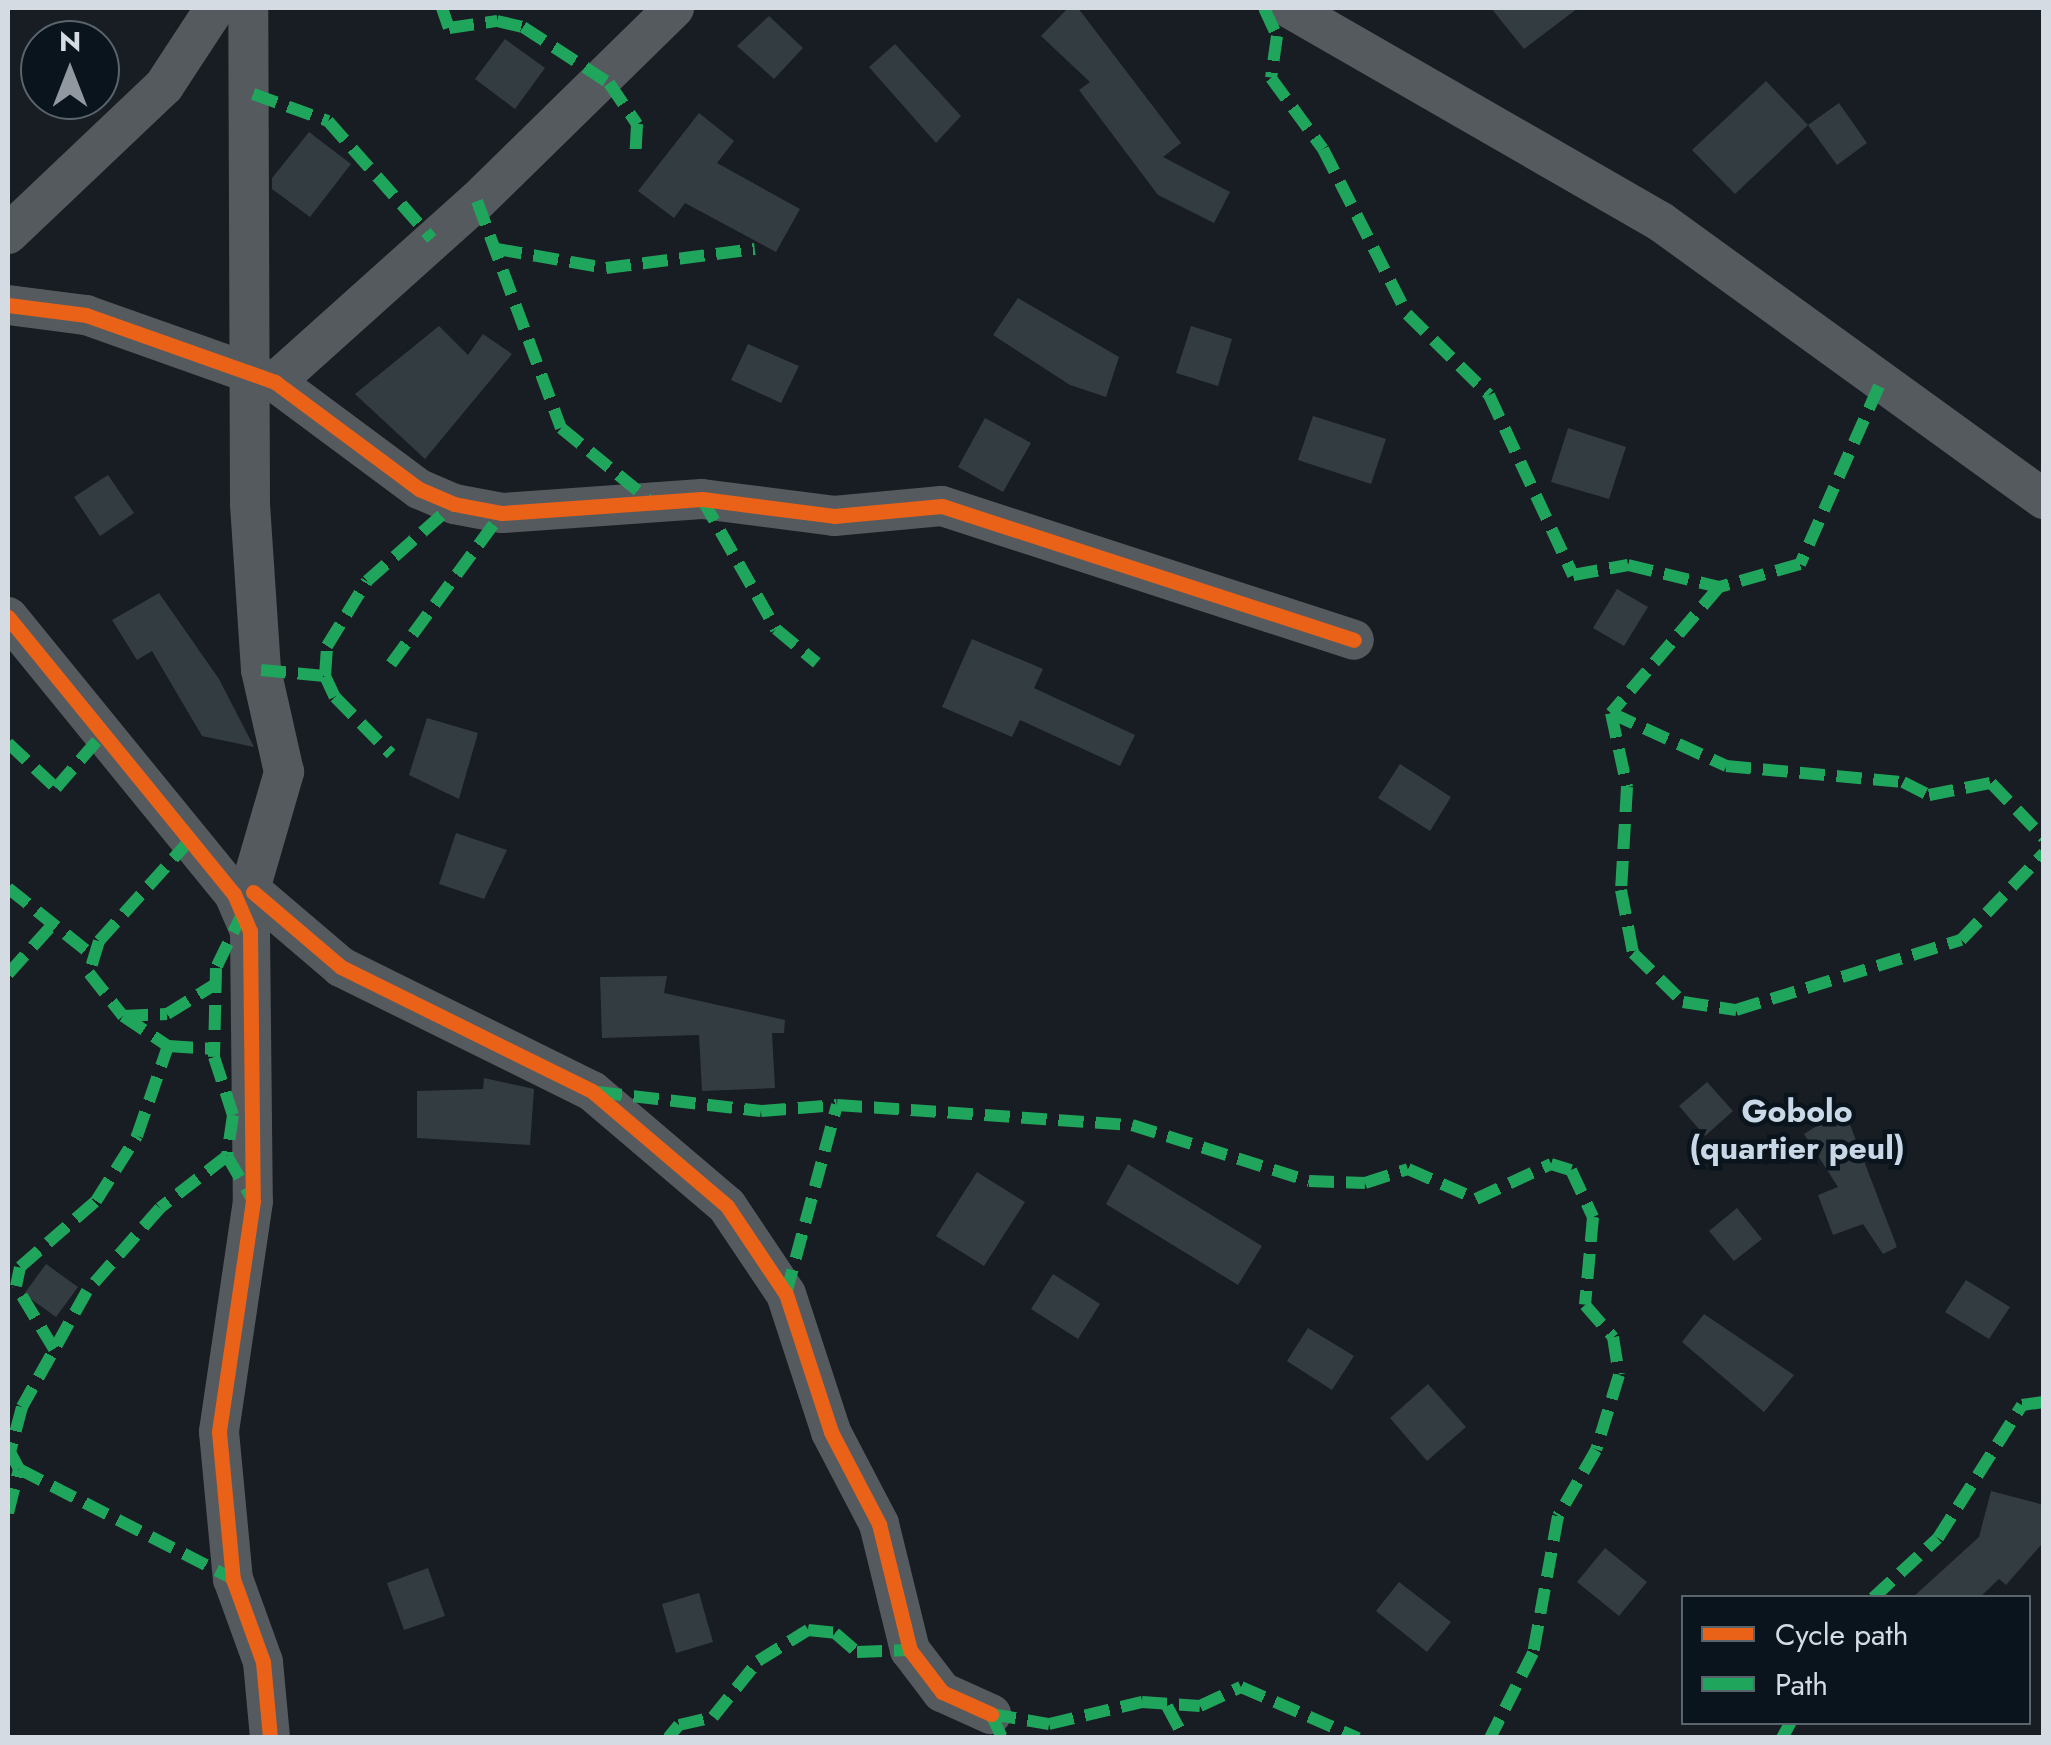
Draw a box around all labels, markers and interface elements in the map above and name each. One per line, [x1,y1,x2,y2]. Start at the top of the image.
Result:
north arrow [20,20,120,120]
text: N [59,21,81,62]
district label: Gobolo (quartier peul) [1689,1093,1905,1168]
legend [1681,1595,2031,1725]
text: Cycle path [1775,1613,1908,1656]
text: Path [1775,1663,1828,1706]

